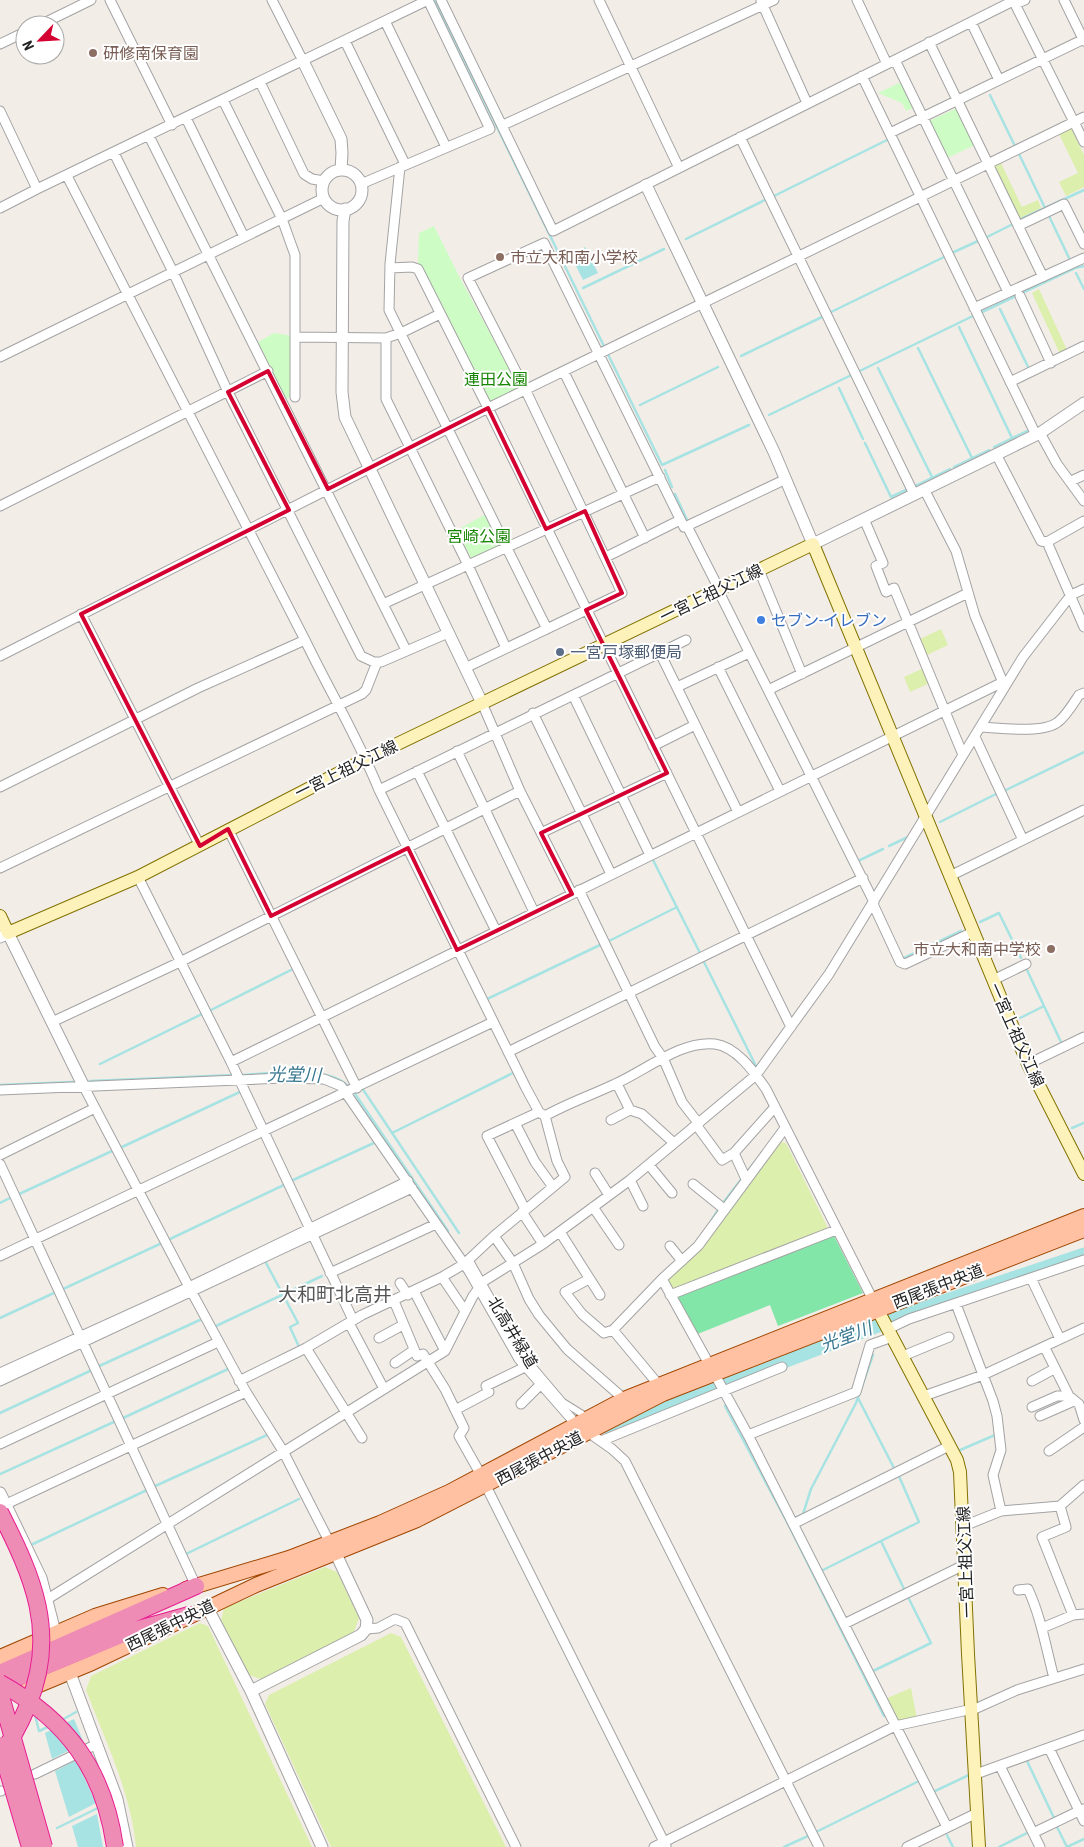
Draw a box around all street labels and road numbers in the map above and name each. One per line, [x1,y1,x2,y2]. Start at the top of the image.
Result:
street label: 一宮上祖父江線 [657,560,766,627]
street label: 一宮上祖父江線 [292,736,401,803]
street label: 一宮上祖父江線 [985,980,1048,1090]
street label: 西尾張中央道 [890,1260,986,1313]
street label: 北高井緑道 [484,1293,541,1371]
street label: 西尾張中央道 [492,1428,586,1489]
street label: 一宮上祖父江線 [954,1506,977,1618]
street label: 西尾張中央道 [123,1596,218,1655]

